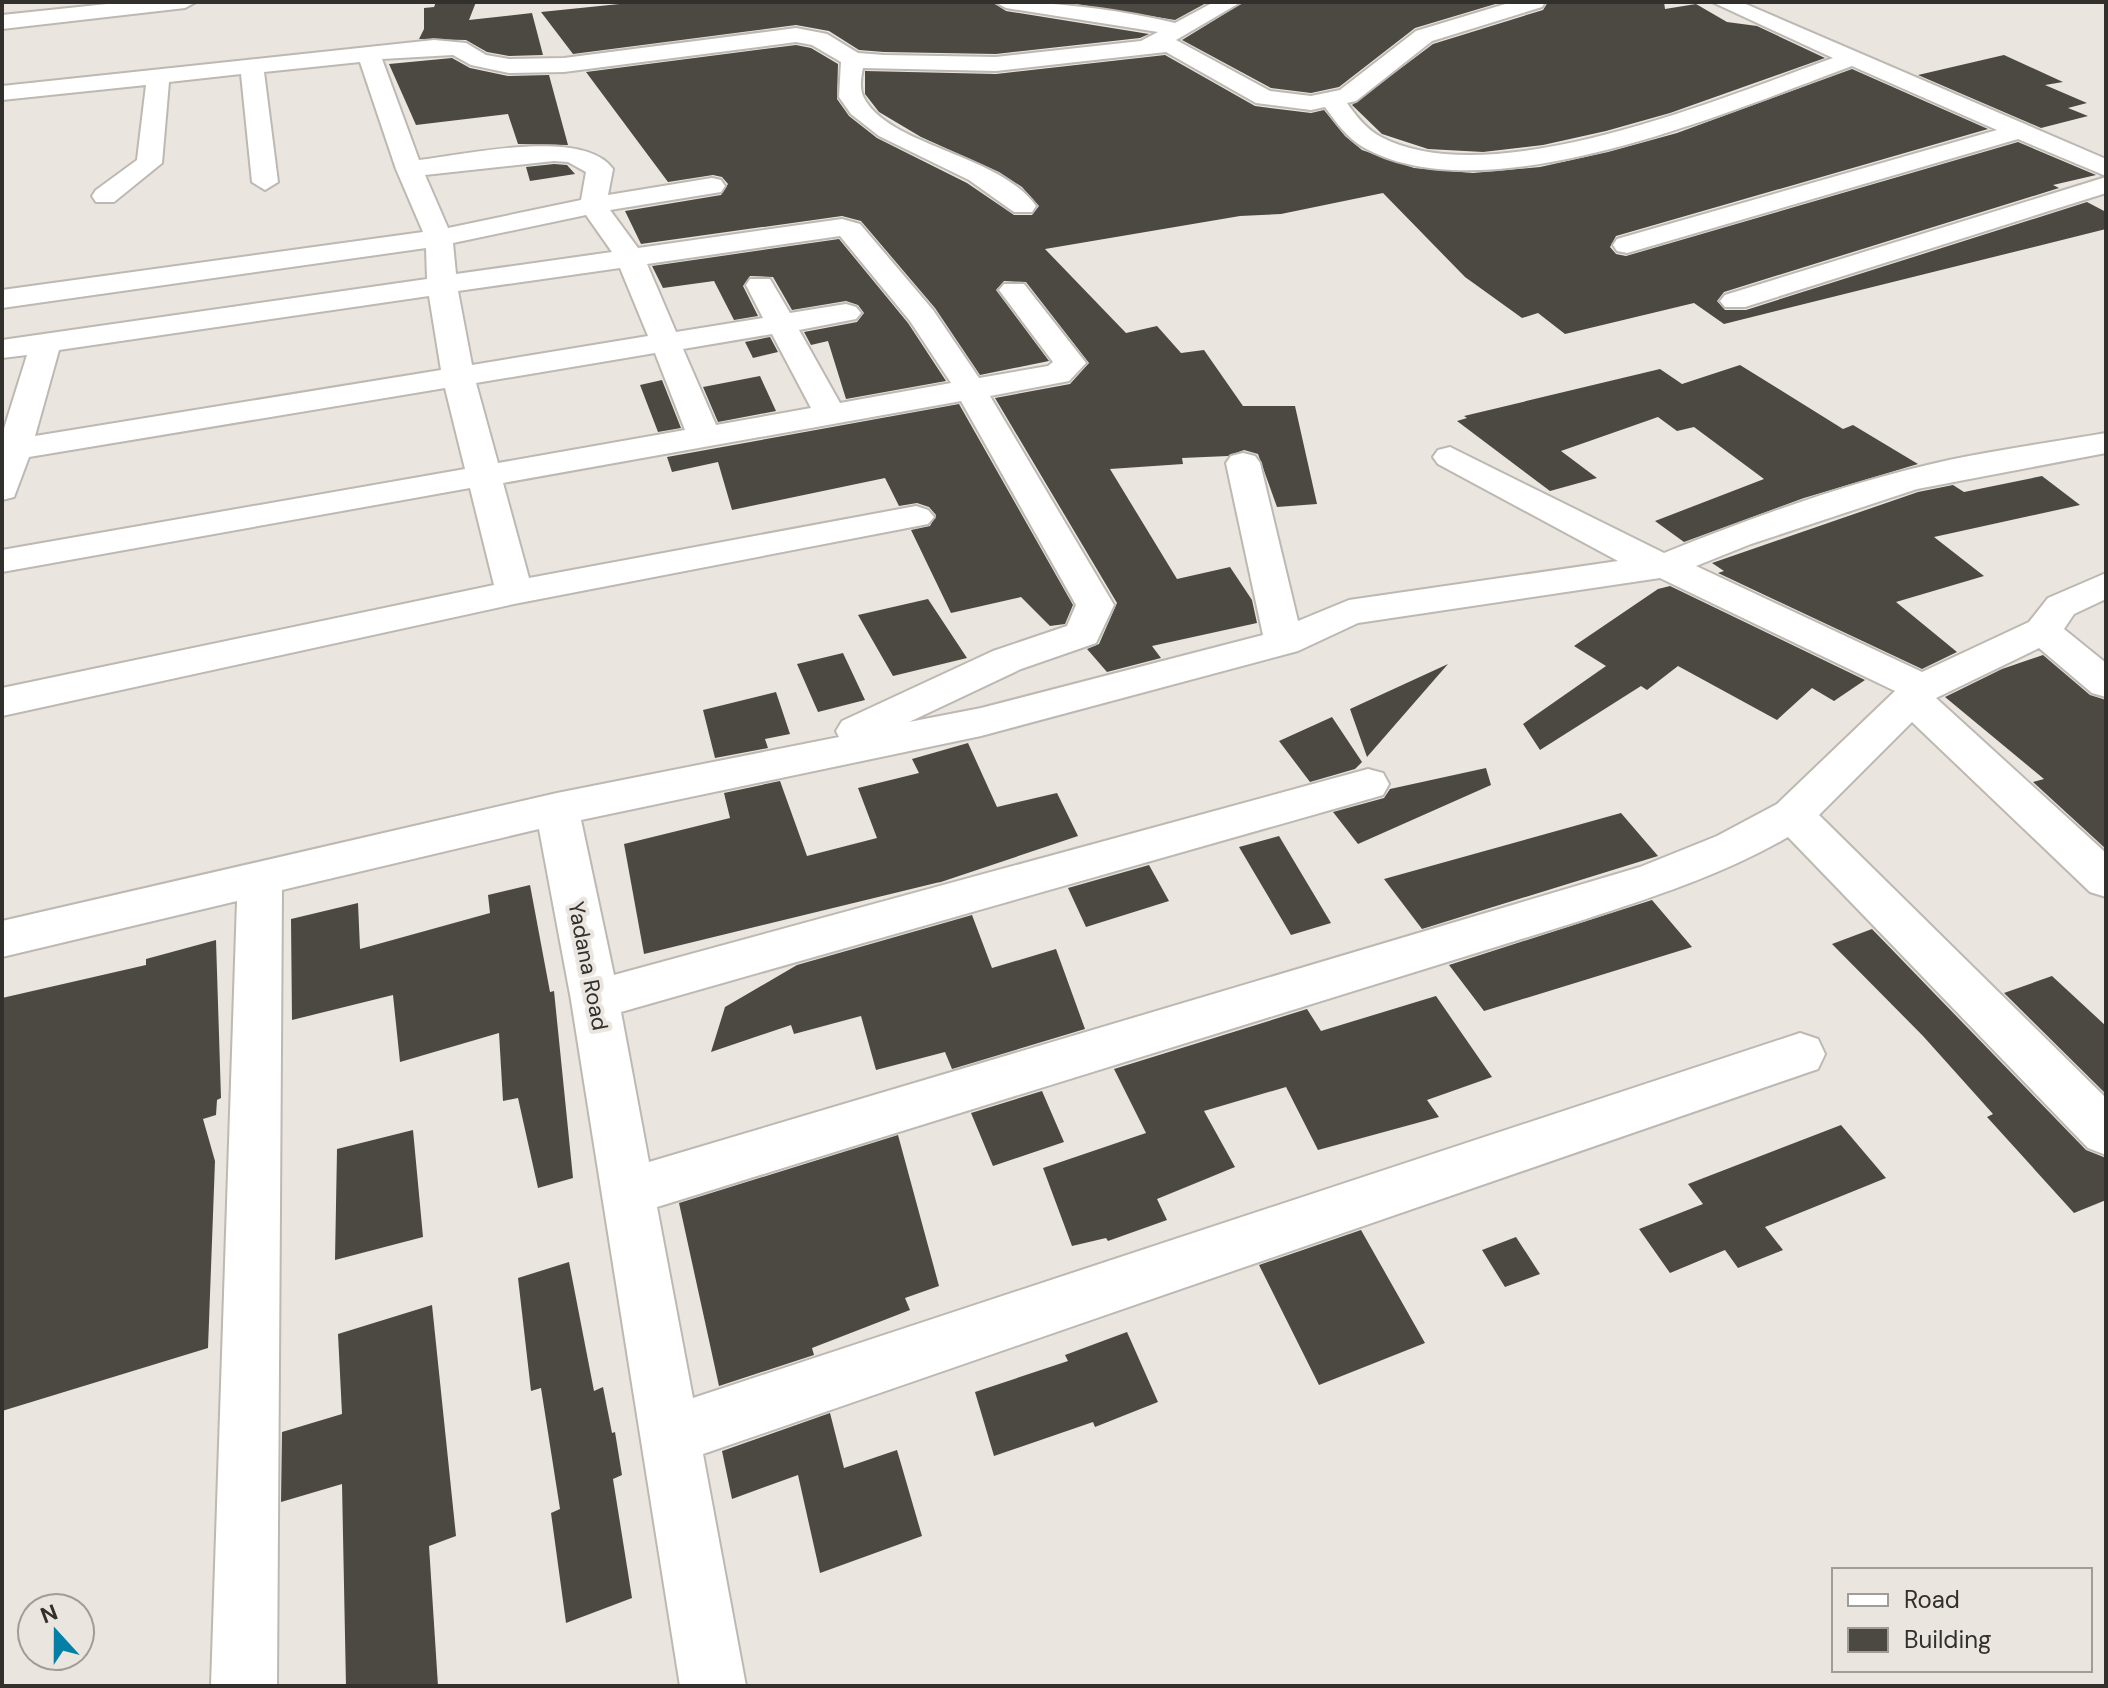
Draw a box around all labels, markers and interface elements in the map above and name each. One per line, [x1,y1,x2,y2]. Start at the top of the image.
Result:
street label: Yadana Road [561,899,615,1033]
legend [1832,1568,2092,1672]
text: Road [1904,1584,1960,1615]
north arrow [16,1592,96,1672]
text: N [36,1597,62,1630]
text: Building [1904,1624,1991,1655]

